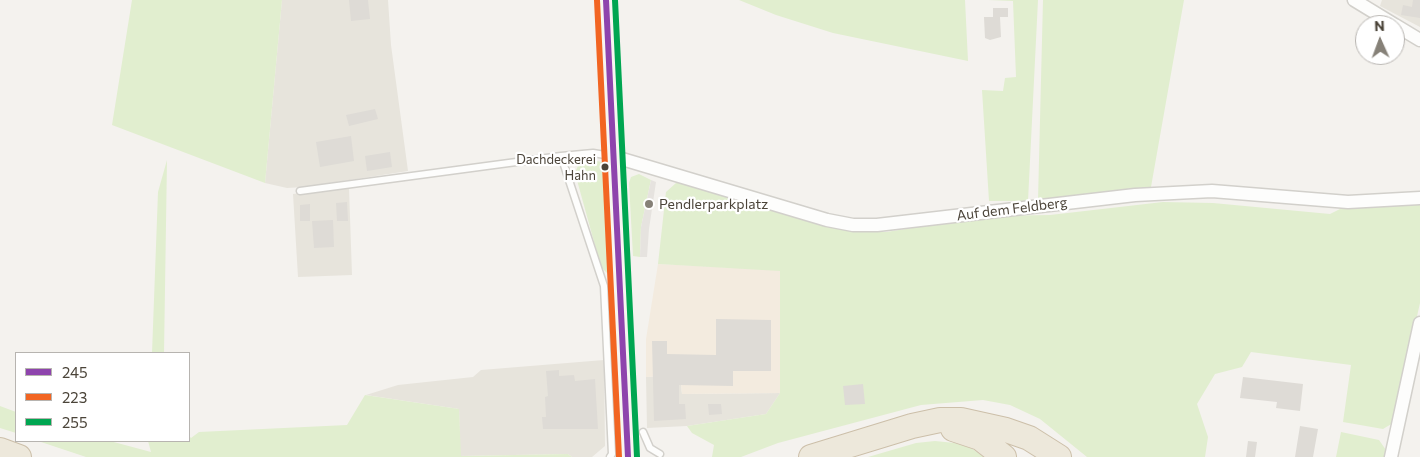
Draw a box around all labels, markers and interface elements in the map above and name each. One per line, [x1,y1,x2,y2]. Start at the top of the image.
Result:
north arrow [1355,15,1405,65]
text: N [1374,17,1385,34]
place label: Dachdeckerei Hahn [516,152,596,183]
marker: Dachdeckerei Hahn [600,162,610,172]
street label: Auf dem Feldberg [956,194,1068,224]
place label: Pendlerparkplatz [659,196,768,212]
marker: Pendlerparkplatz [643,198,655,210]
legend [15,352,190,442]
text: 245 [62,363,88,381]
text: 223 [62,388,87,406]
text: 255 [62,413,88,431]

